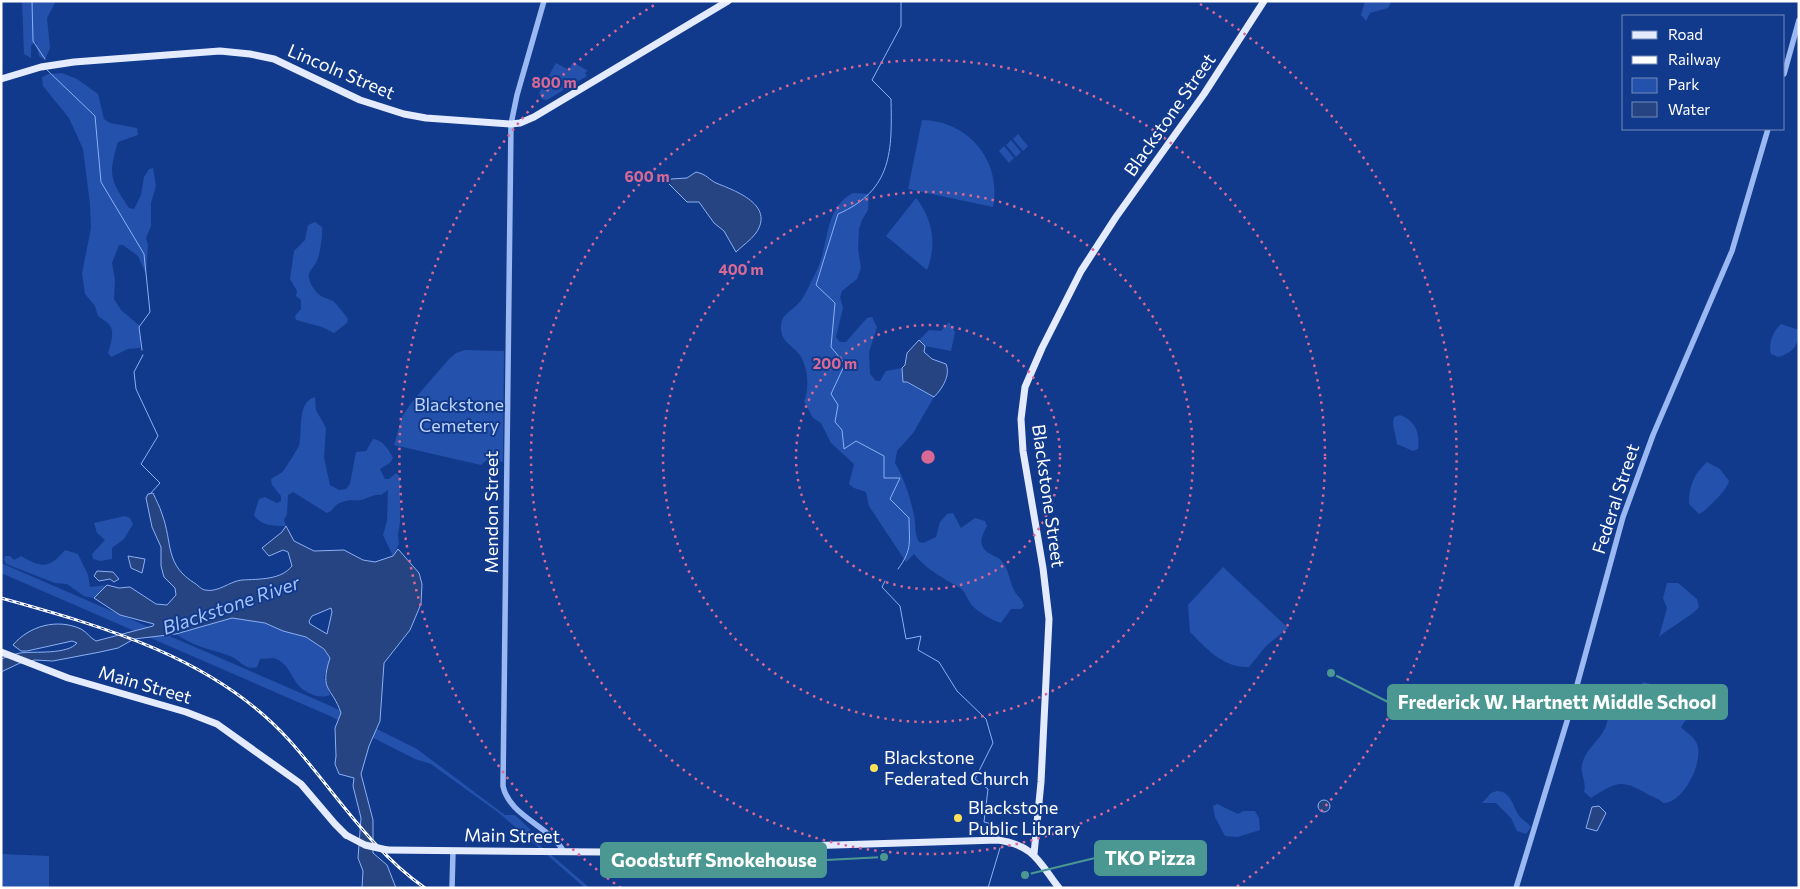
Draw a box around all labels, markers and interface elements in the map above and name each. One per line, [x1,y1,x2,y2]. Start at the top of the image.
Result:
legend [1622,15,1785,130]
text: Road [1668,25,1703,43]
street label: Lincoln Street [285,39,398,104]
street label: Blackstone Street [1119,49,1220,180]
text: Railway [1668,50,1721,68]
text: 800 m [531,73,577,91]
text: Park [1668,75,1699,93]
text: Water [1668,100,1710,118]
text: 600 m [624,167,670,185]
text: 400 m [718,260,764,278]
text: 200 m [813,354,857,372]
park label: Blackstone Cemetery [414,393,504,436]
street label: Blackstone Street [1028,423,1070,569]
street label: Federal Street [1587,441,1643,557]
centre of rings [919,448,937,466]
street label: Mendon Street [480,451,502,573]
water label: Blackstone River [159,570,304,639]
street label: Main Street [96,660,194,708]
callout: Frederick W. Hartnett Middle School [1388,685,1727,719]
text: Frederick W. Hartnett Middle School [1398,690,1716,713]
place label: Blackstone Federated Church [884,746,1029,789]
marker: Blackstone Federated Church [868,762,880,774]
place label: Blackstone Public Library [968,796,1080,839]
marker: Blackstone Public Library [952,812,964,824]
street label: Main Street [464,823,560,847]
callout: TKO Pizza [1095,841,1206,875]
callout: Goodstuff Smokehouse [601,843,826,877]
text: TKO Pizza [1104,846,1196,869]
text: Goodstuff Smokehouse [611,848,817,871]

